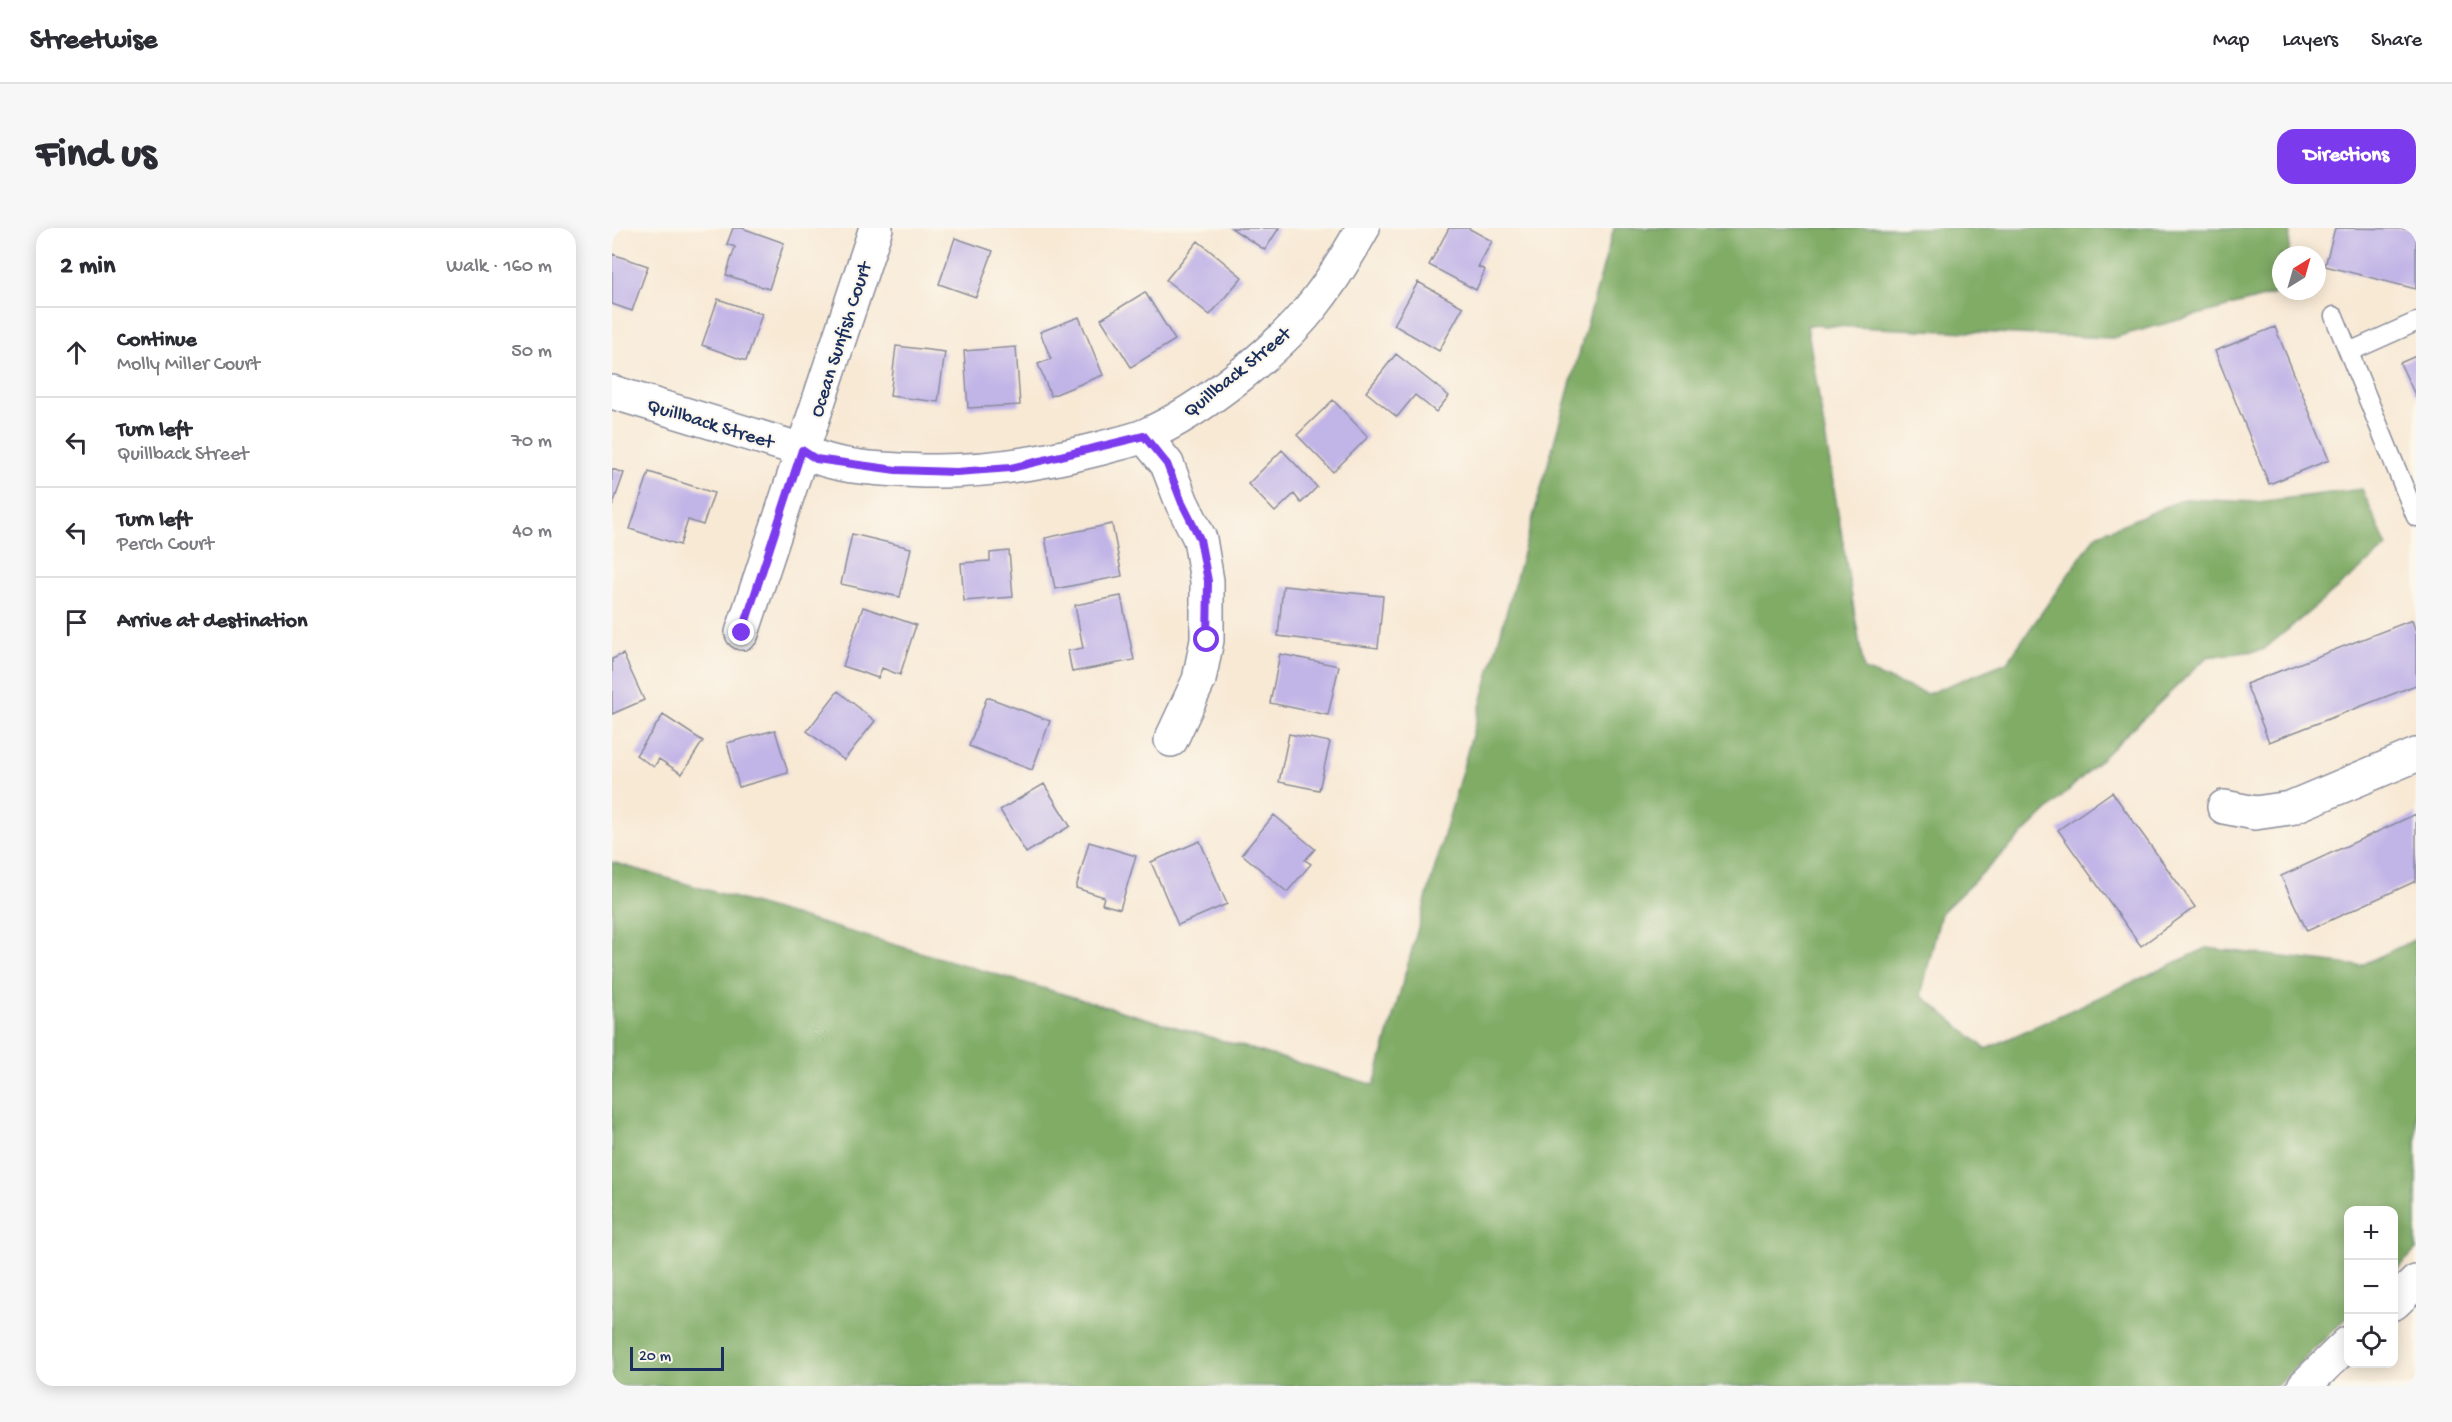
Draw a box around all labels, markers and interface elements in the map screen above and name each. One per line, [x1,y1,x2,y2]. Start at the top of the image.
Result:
text: Streetwise [30,25,157,58]
text: Map [2213,29,2249,54]
text: Layers [2282,29,2338,54]
text: Share [2371,29,2422,54]
button: Directions [2277,129,2416,184]
text: Find us [36,132,156,181]
north arrow [2272,246,2326,300]
text: 2 min [60,252,115,283]
text: Walk · 160 m [446,256,552,279]
street label: Ocean Sunfish Court [806,258,879,421]
street label: Quillback Street [1180,322,1298,424]
text: Continue [117,328,197,354]
icon: ahead [60,336,93,369]
text: 50 m [511,341,552,364]
text: Molly Miller Court [117,354,260,377]
street label: Quillback Street [644,395,778,456]
text: Turn left [117,418,191,444]
icon: left [60,426,93,459]
text: 70 m [511,431,552,454]
text: Quillback Street [117,444,248,467]
text: Turn left [117,508,191,534]
icon: left [60,516,93,549]
text: 40 m [512,521,552,544]
text: Perch Court [117,534,214,557]
icon: arrive [60,606,93,639]
text: Arrive at destination [117,609,307,635]
route end [728,619,754,645]
route start [1193,626,1219,652]
map controls [2344,1206,2398,1368]
button: + [2344,1206,2398,1260]
button: − [2344,1260,2398,1314]
button: locate [2344,1314,2398,1368]
scale bar [630,1344,724,1372]
text: 20 m [639,1348,671,1367]

